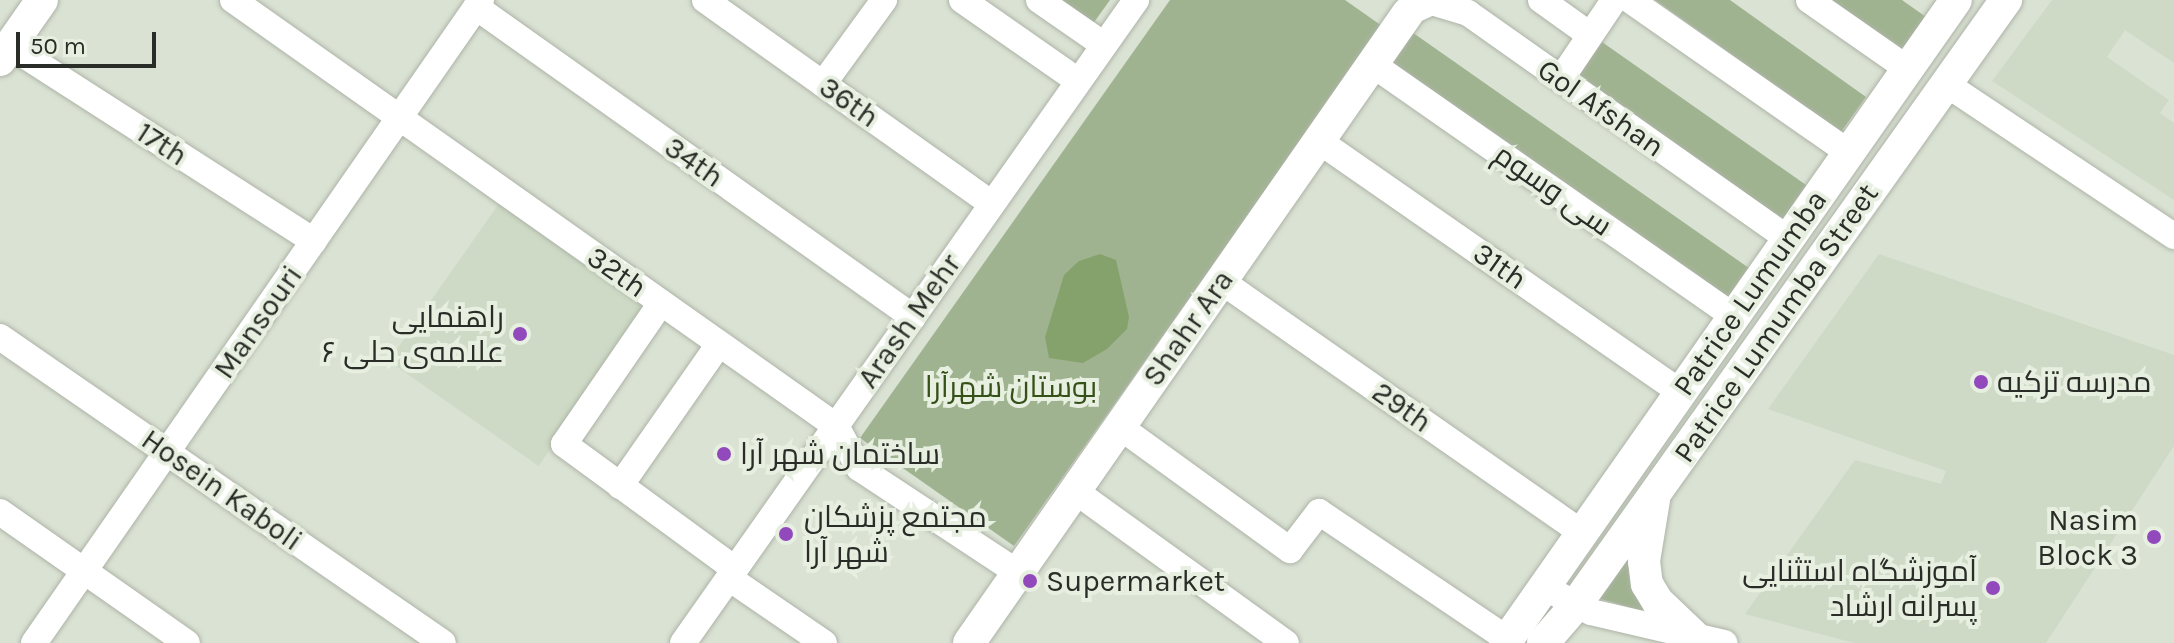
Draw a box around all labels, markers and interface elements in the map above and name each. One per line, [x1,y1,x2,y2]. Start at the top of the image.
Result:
scale bar [20,16,160,66]
text: 50 m [30,32,86,60]
street label: Gol Afshan [1531,51,1671,165]
street label: 36th [812,69,886,135]
street label: 17th [130,114,194,174]
street label: 34th [658,129,730,195]
street label: سی وسوم [1487,136,1619,244]
street label: Patrice Lumumba Street [1666,177,1886,469]
street label: Patrice Lumumba [1666,183,1834,403]
street label: 31th [1466,235,1534,297]
street label: 32th [580,239,654,305]
street label: Arash Mehr [850,247,968,395]
street label: Mansouri [206,258,310,386]
street label: Shahr Ara [1135,263,1241,393]
place label: راهنمایی علامه‌ی حلی ۶ [322,299,504,370]
marker: راهنمایی علامه‌ی حلی ۶ [511,325,529,343]
place label: مدرسه تزکیه [1997,364,2151,400]
park label: بوستان شهرآرا [925,369,1097,405]
marker: مدرسه تزکیه [1972,373,1990,391]
street label: 29th [1365,374,1439,440]
street label: Hosein Kaboli [135,421,309,559]
place label: ساختمان شهر آرا [740,436,940,472]
marker: ساختمان شهر آرا [715,445,733,463]
place label: مجتمع پزشکان شهر آرا [804,499,987,570]
place label: Nasim Block 3 [2037,502,2138,572]
marker: مجتمع پزشکان شهر آرا [775,523,797,545]
marker: Nasim Block 3 [2145,528,2163,546]
place label: آموزشگاه استثنایی پسرانه ارشاد [1742,553,1977,624]
place label: Supermarket [1046,563,1225,599]
marker: Supermarket [1021,572,1039,590]
marker: آموزشگاه استثنایی پسرانه ارشاد [1984,579,2002,597]

